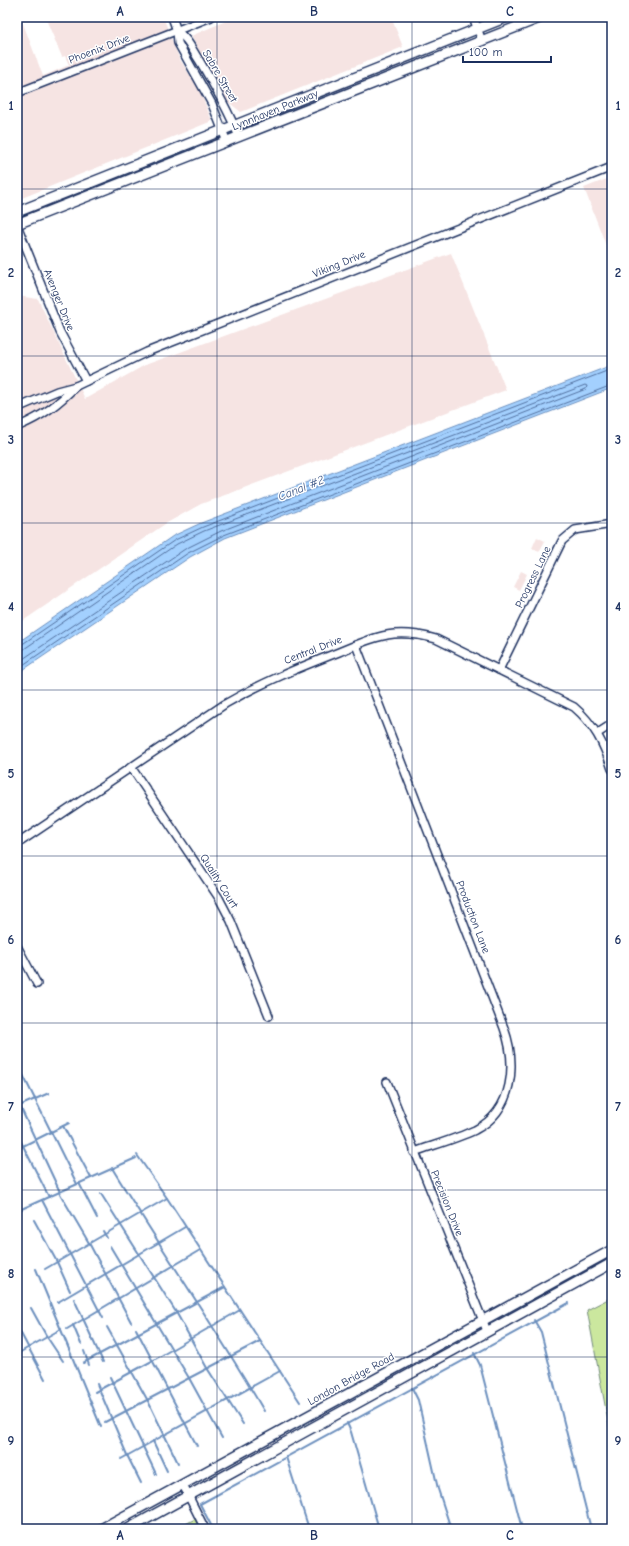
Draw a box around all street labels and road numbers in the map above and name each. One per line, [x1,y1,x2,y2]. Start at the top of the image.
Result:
street label: Phoenix Drive [67,31,132,67]
street label: Sabre Street [200,47,241,105]
street label: Lynnhaven Parkway [230,87,320,133]
street label: Viking Drive [311,247,368,280]
street label: Avenger Drive [41,267,77,333]
street label: Progress Lane [512,544,554,610]
street label: Central Drive [282,633,344,667]
street label: Quality Court [197,852,241,911]
street label: Production Lane [453,879,493,956]
street label: Precision Drive [428,1168,466,1238]
street label: London Bridge Road [305,1350,397,1408]

